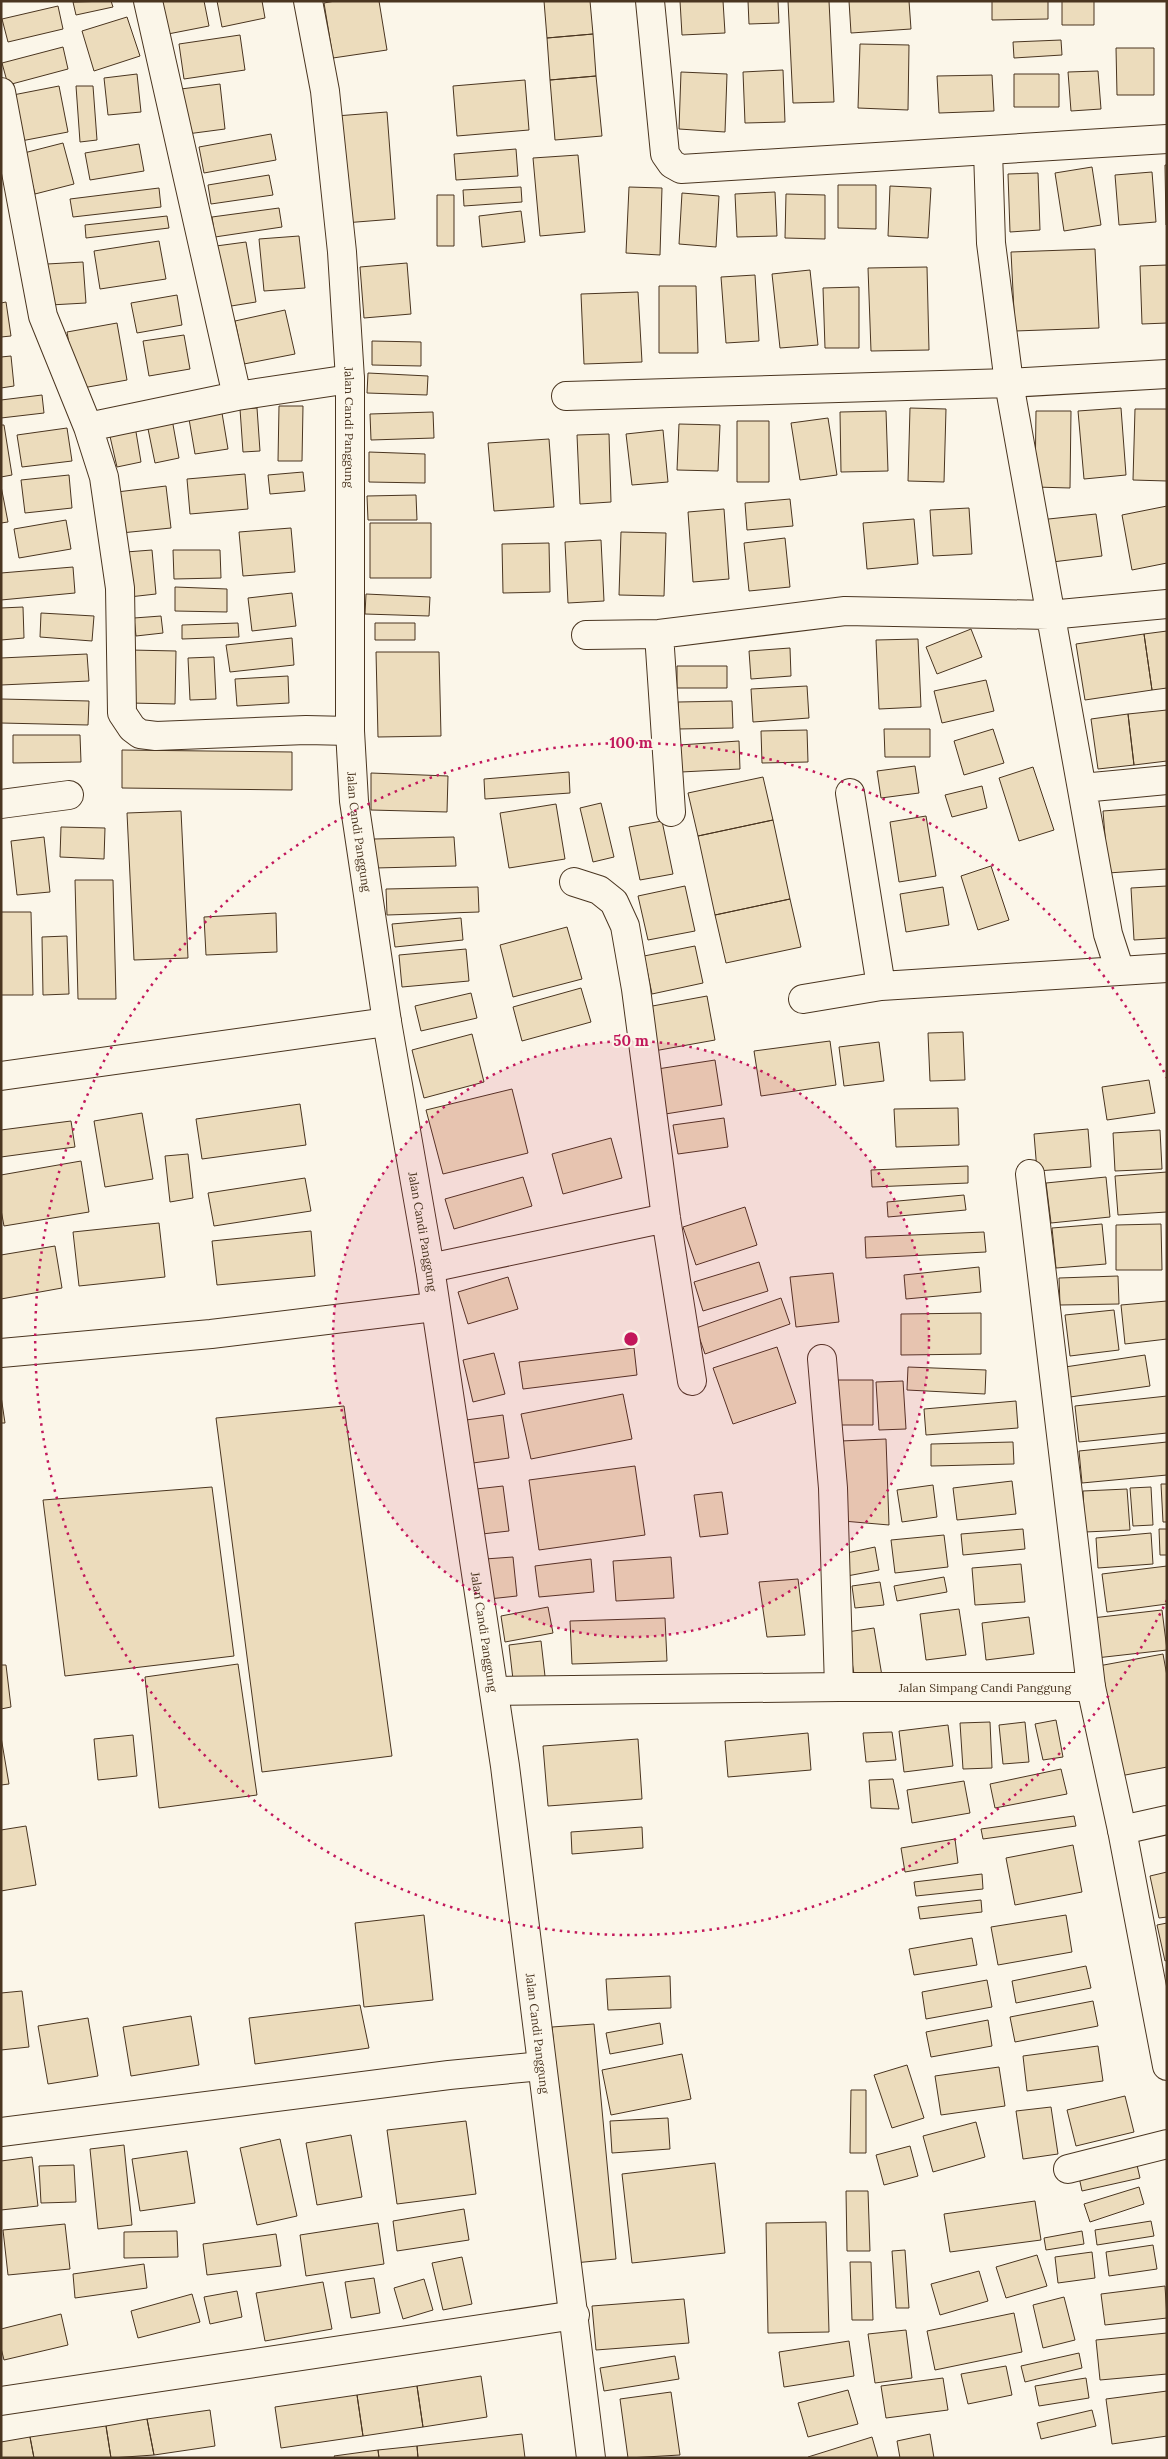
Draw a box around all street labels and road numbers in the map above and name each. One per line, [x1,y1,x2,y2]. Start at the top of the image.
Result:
street label: Jalan Candi Panggung [342,365,358,488]
street label: Jalan Candi Panggung [345,770,375,893]
street label: Jalan Candi Panggung [406,1170,441,1293]
street label: Jalan Candi Panggung [468,1570,501,1693]
street label: Jalan Simpang Candi Panggung [898,1680,1072,1695]
street label: Jalan Candi Panggung [523,1971,553,2095]

